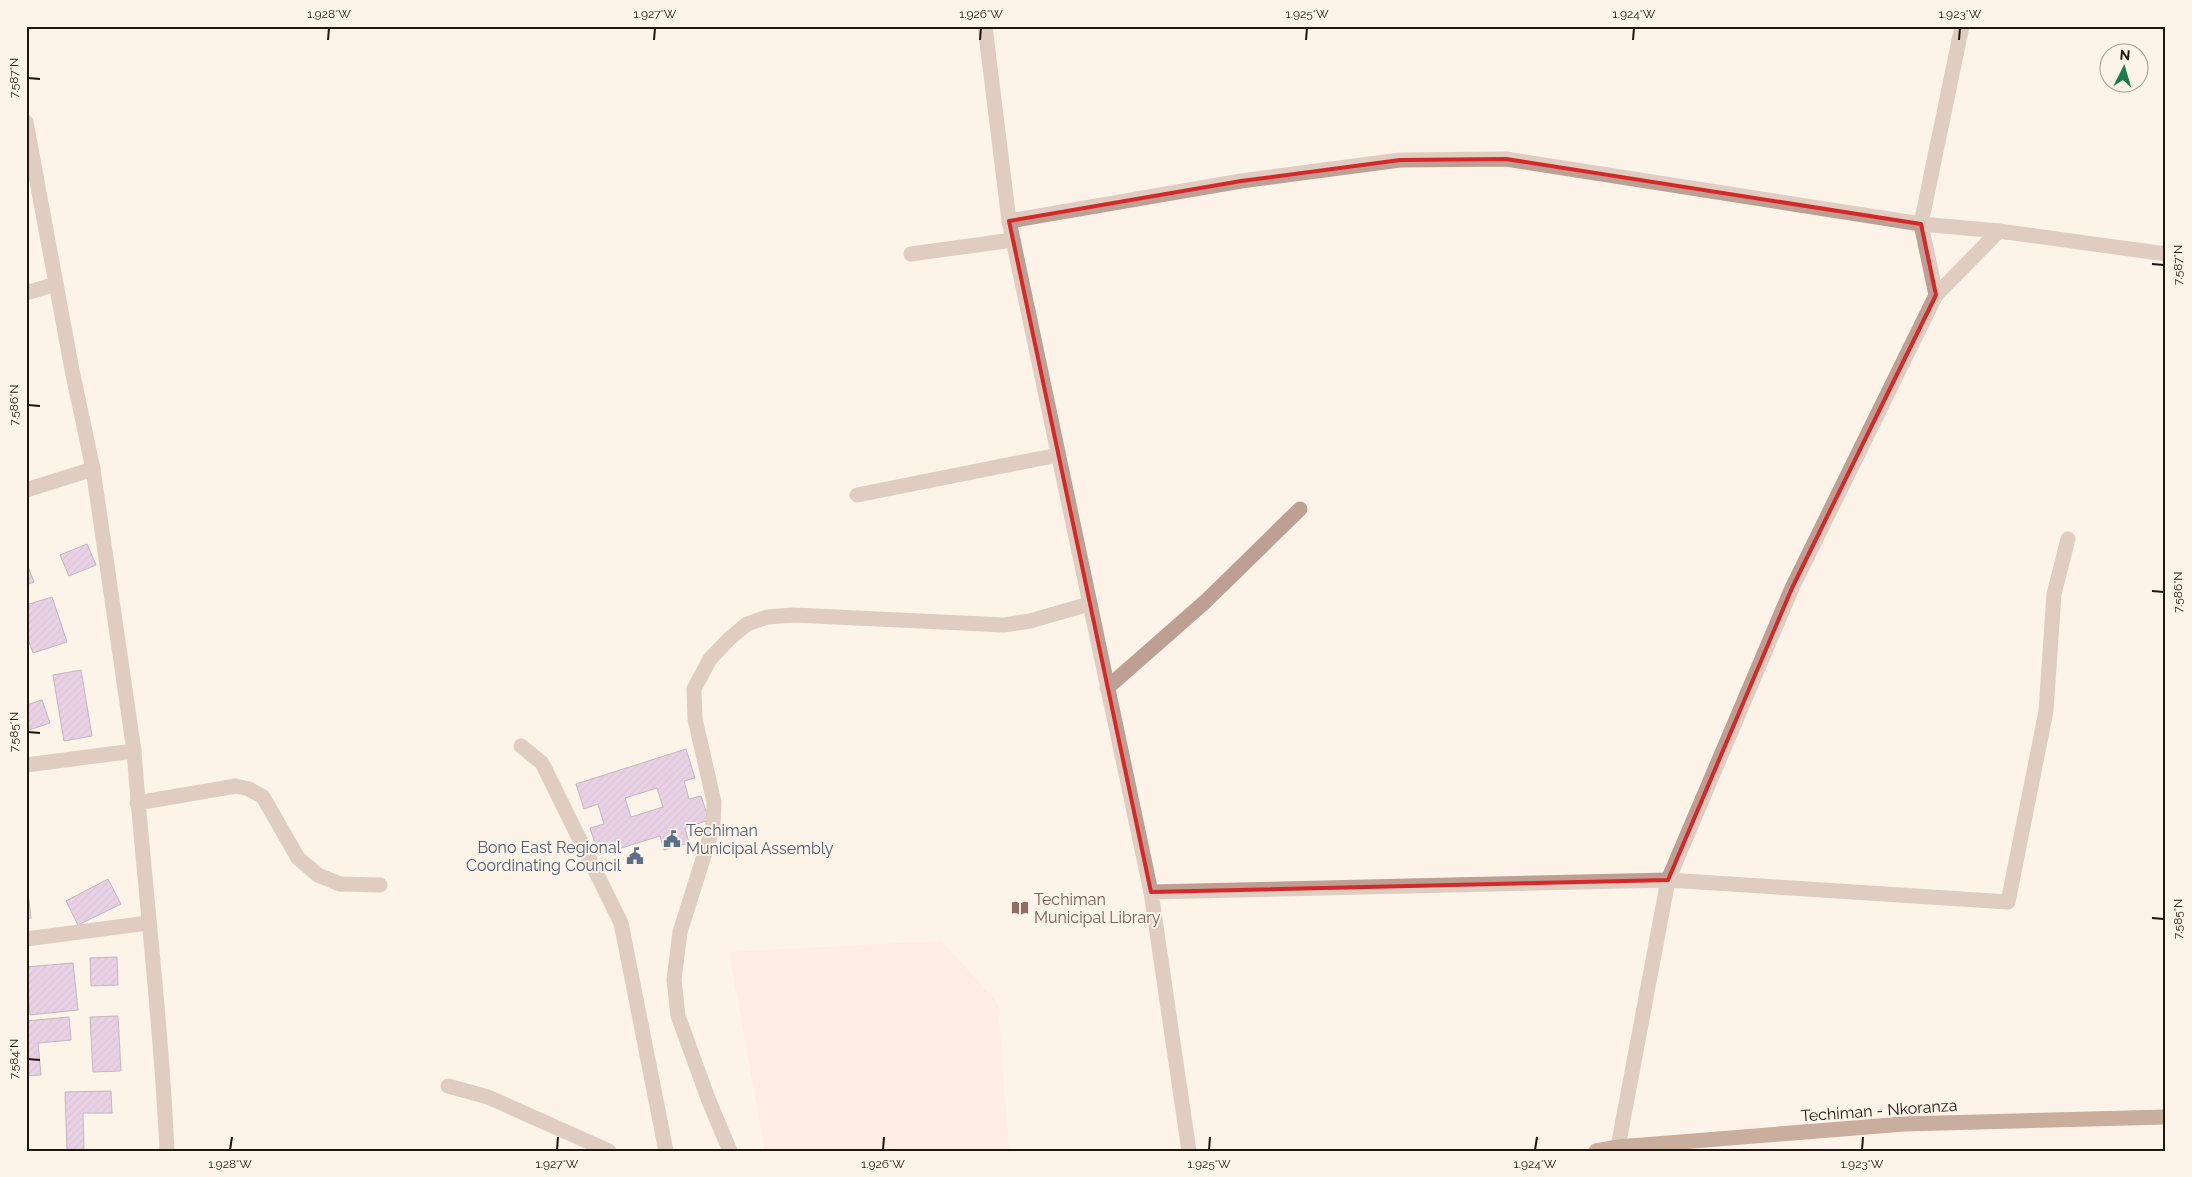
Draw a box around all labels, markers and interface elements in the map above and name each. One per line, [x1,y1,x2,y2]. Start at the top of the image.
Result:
text: 1.928°W [307,7,351,21]
text: 1.927°W [634,7,677,21]
text: 1.926°W [959,7,1003,21]
text: 1.925°W [1286,7,1329,21]
text: 1.924°W [1613,7,1656,21]
text: 1.923°W [1939,7,1982,21]
north arrow [2100,42,2150,92]
text: N [2119,47,2131,63]
text: 7.587°N [7,58,21,98]
text: 7.587°N [2171,245,2185,285]
text: 7.586°N [7,384,21,426]
text: 7.586°N [2171,571,2185,613]
text: 7.585°N [7,712,21,752]
place label: Techiman Municipal Assembly [686,821,834,858]
public building icon: Techiman Municipal Assembly [662,829,682,849]
place label: Bono East Regional Coordinating Council [466,838,622,875]
public building icon: Bono East Regional Coordinating Council [625,846,645,866]
place label: Techiman Municipal Library [1034,890,1161,927]
library icon: Techiman Municipal Library [1010,898,1030,918]
text: 7.585°N [2171,899,2185,939]
text: 7.584°N [7,1039,21,1079]
street label: Techiman - Nkoranza [1800,1096,1958,1125]
text: 1.928°W [208,1157,252,1171]
text: 1.927°W [536,1157,579,1171]
text: 1.926°W [861,1157,905,1171]
text: 1.925°W [1188,1157,1231,1171]
text: 1.924°W [1514,1157,1557,1171]
text: 1.923°W [1841,1157,1884,1171]

